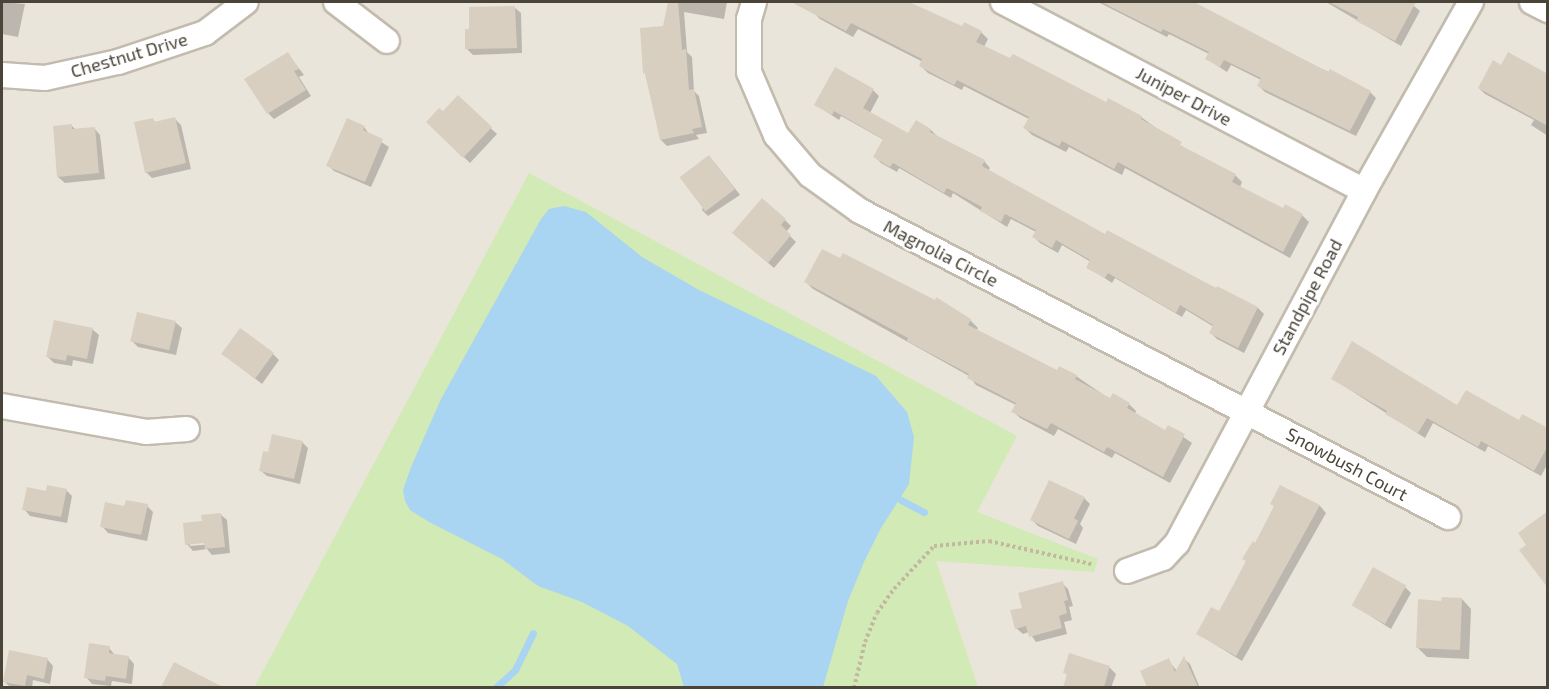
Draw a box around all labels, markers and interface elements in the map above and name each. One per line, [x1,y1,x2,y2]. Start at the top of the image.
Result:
street label: Chestnut Drive [68,28,190,82]
street label: Juniper Drive [1132,62,1236,130]
street label: Magnolia Circle [880,215,1002,291]
street label: Standpipe Road [1267,235,1347,359]
street label: Snowbush Court [1283,423,1411,505]

